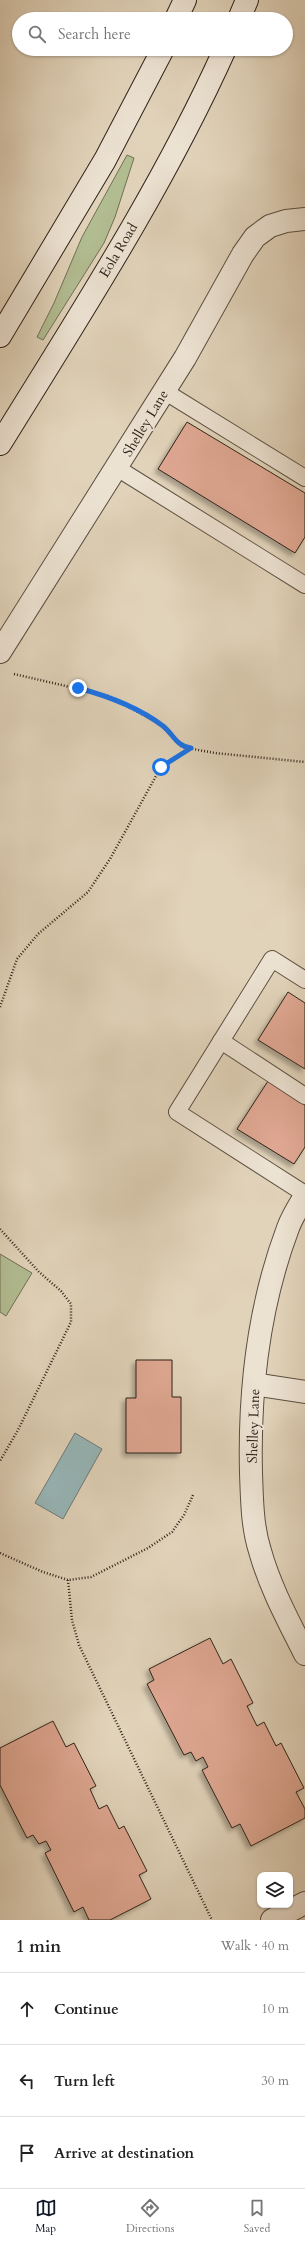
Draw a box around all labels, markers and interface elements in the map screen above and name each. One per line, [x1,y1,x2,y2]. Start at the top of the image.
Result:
search box [12,12,293,56]
icon: search [26,23,48,45]
text: Search here [58,24,131,44]
street label: Eola Road [95,219,142,281]
street label: Shelley Lane [118,386,173,460]
route end [69,679,87,697]
route start [152,758,170,776]
street label: Shelley Lane [243,1388,264,1464]
map controls [257,1872,293,1908]
button: layers [257,1872,293,1908]
text: 1 min [16,1935,61,1958]
text: Walk · 40 m [221,1937,289,1955]
icon: ahead [16,1998,38,2020]
text: Continue [54,1999,119,2019]
text: 10 m [261,2000,289,2018]
icon: left [16,2070,38,2092]
text: Turn left [54,2071,115,2091]
text: 30 m [261,2072,289,2090]
icon: arrive [16,2142,38,2164]
text: Arrive at destination [54,2143,194,2163]
tab: Map [35,2197,57,2236]
tab: Directions [126,2197,174,2236]
tab: Saved [244,2197,270,2236]

